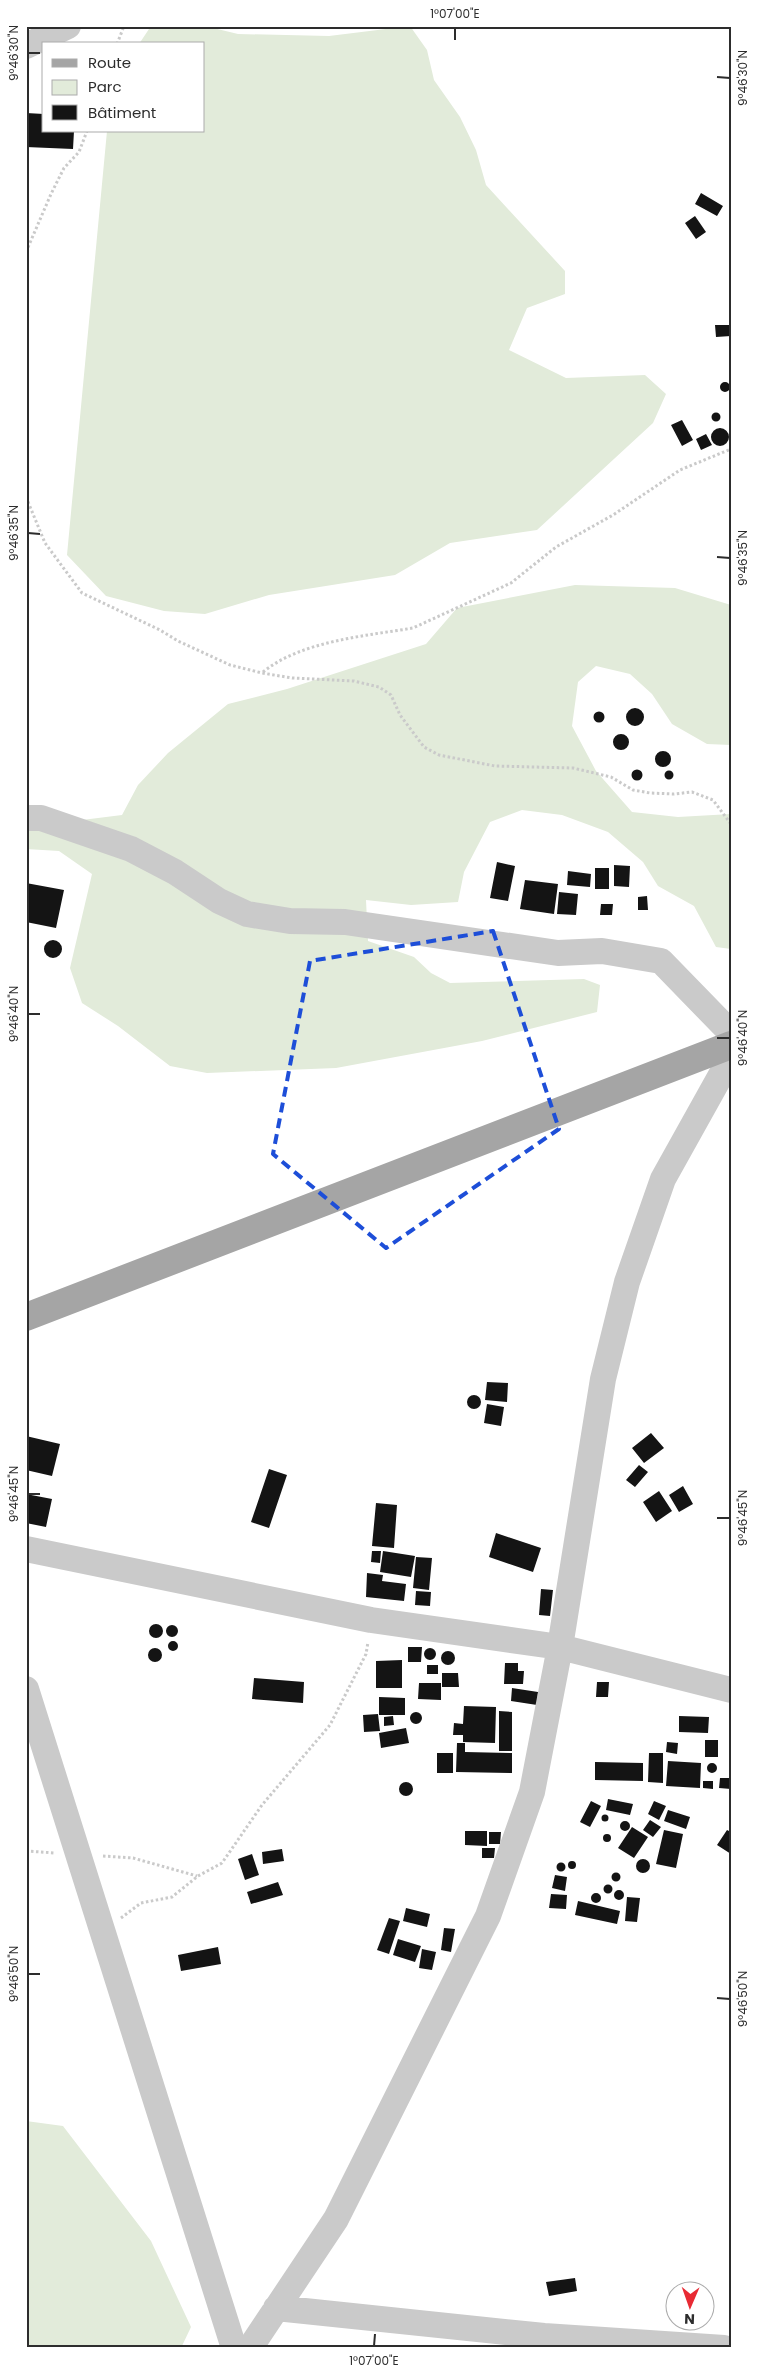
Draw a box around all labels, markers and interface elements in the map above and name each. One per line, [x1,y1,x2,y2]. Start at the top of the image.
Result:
text: 1°07'00"E [430,5,480,22]
text: 9°46'30"N [5,25,22,81]
legend [42,42,205,132]
text: 9°46'30"N [734,50,751,106]
text: Route [88,52,131,73]
text: Parc [88,76,122,97]
text: Bâtiment [88,102,156,123]
text: 9°46'35"N [5,505,22,561]
text: 9°46'35"N [734,530,751,586]
text: 9°46'40"N [5,986,22,1042]
text: 9°46'40"N [734,1010,751,1066]
text: 9°46'45"N [5,1466,22,1522]
text: 9°46'45"N [734,1490,751,1546]
text: 9°46'50"N [5,1946,22,2002]
text: 9°46'50"N [734,1971,751,2027]
north arrow [664,2282,714,2332]
text: N [684,2309,695,2329]
text: 1°07'00"E [349,2352,399,2369]

